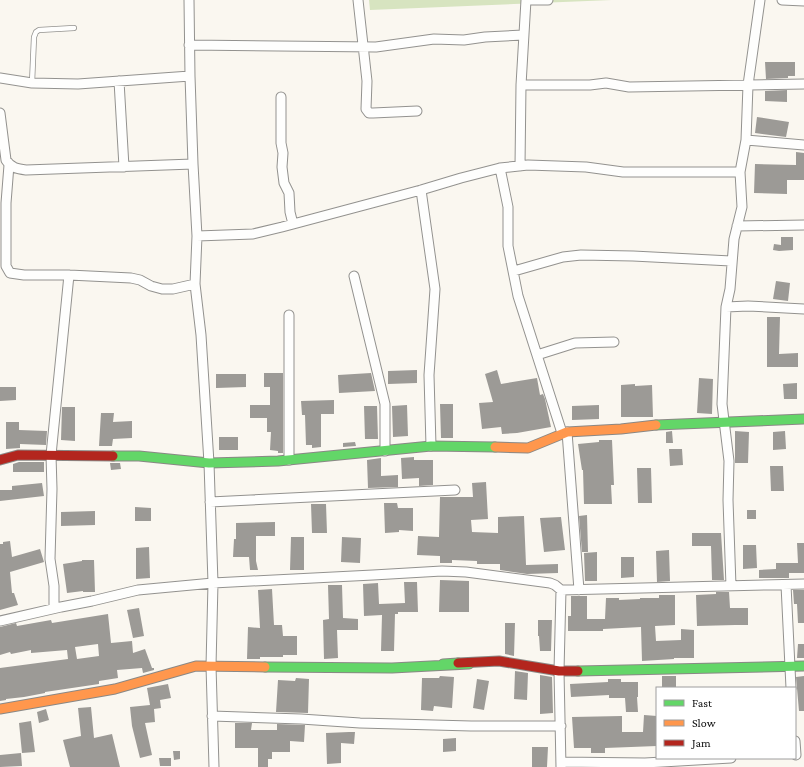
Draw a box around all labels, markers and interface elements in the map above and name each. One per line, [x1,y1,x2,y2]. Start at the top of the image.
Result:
legend [656,687,796,759]
text: Fast [692,696,713,710]
text: Slow [692,716,716,730]
text: Jam [691,736,711,750]

